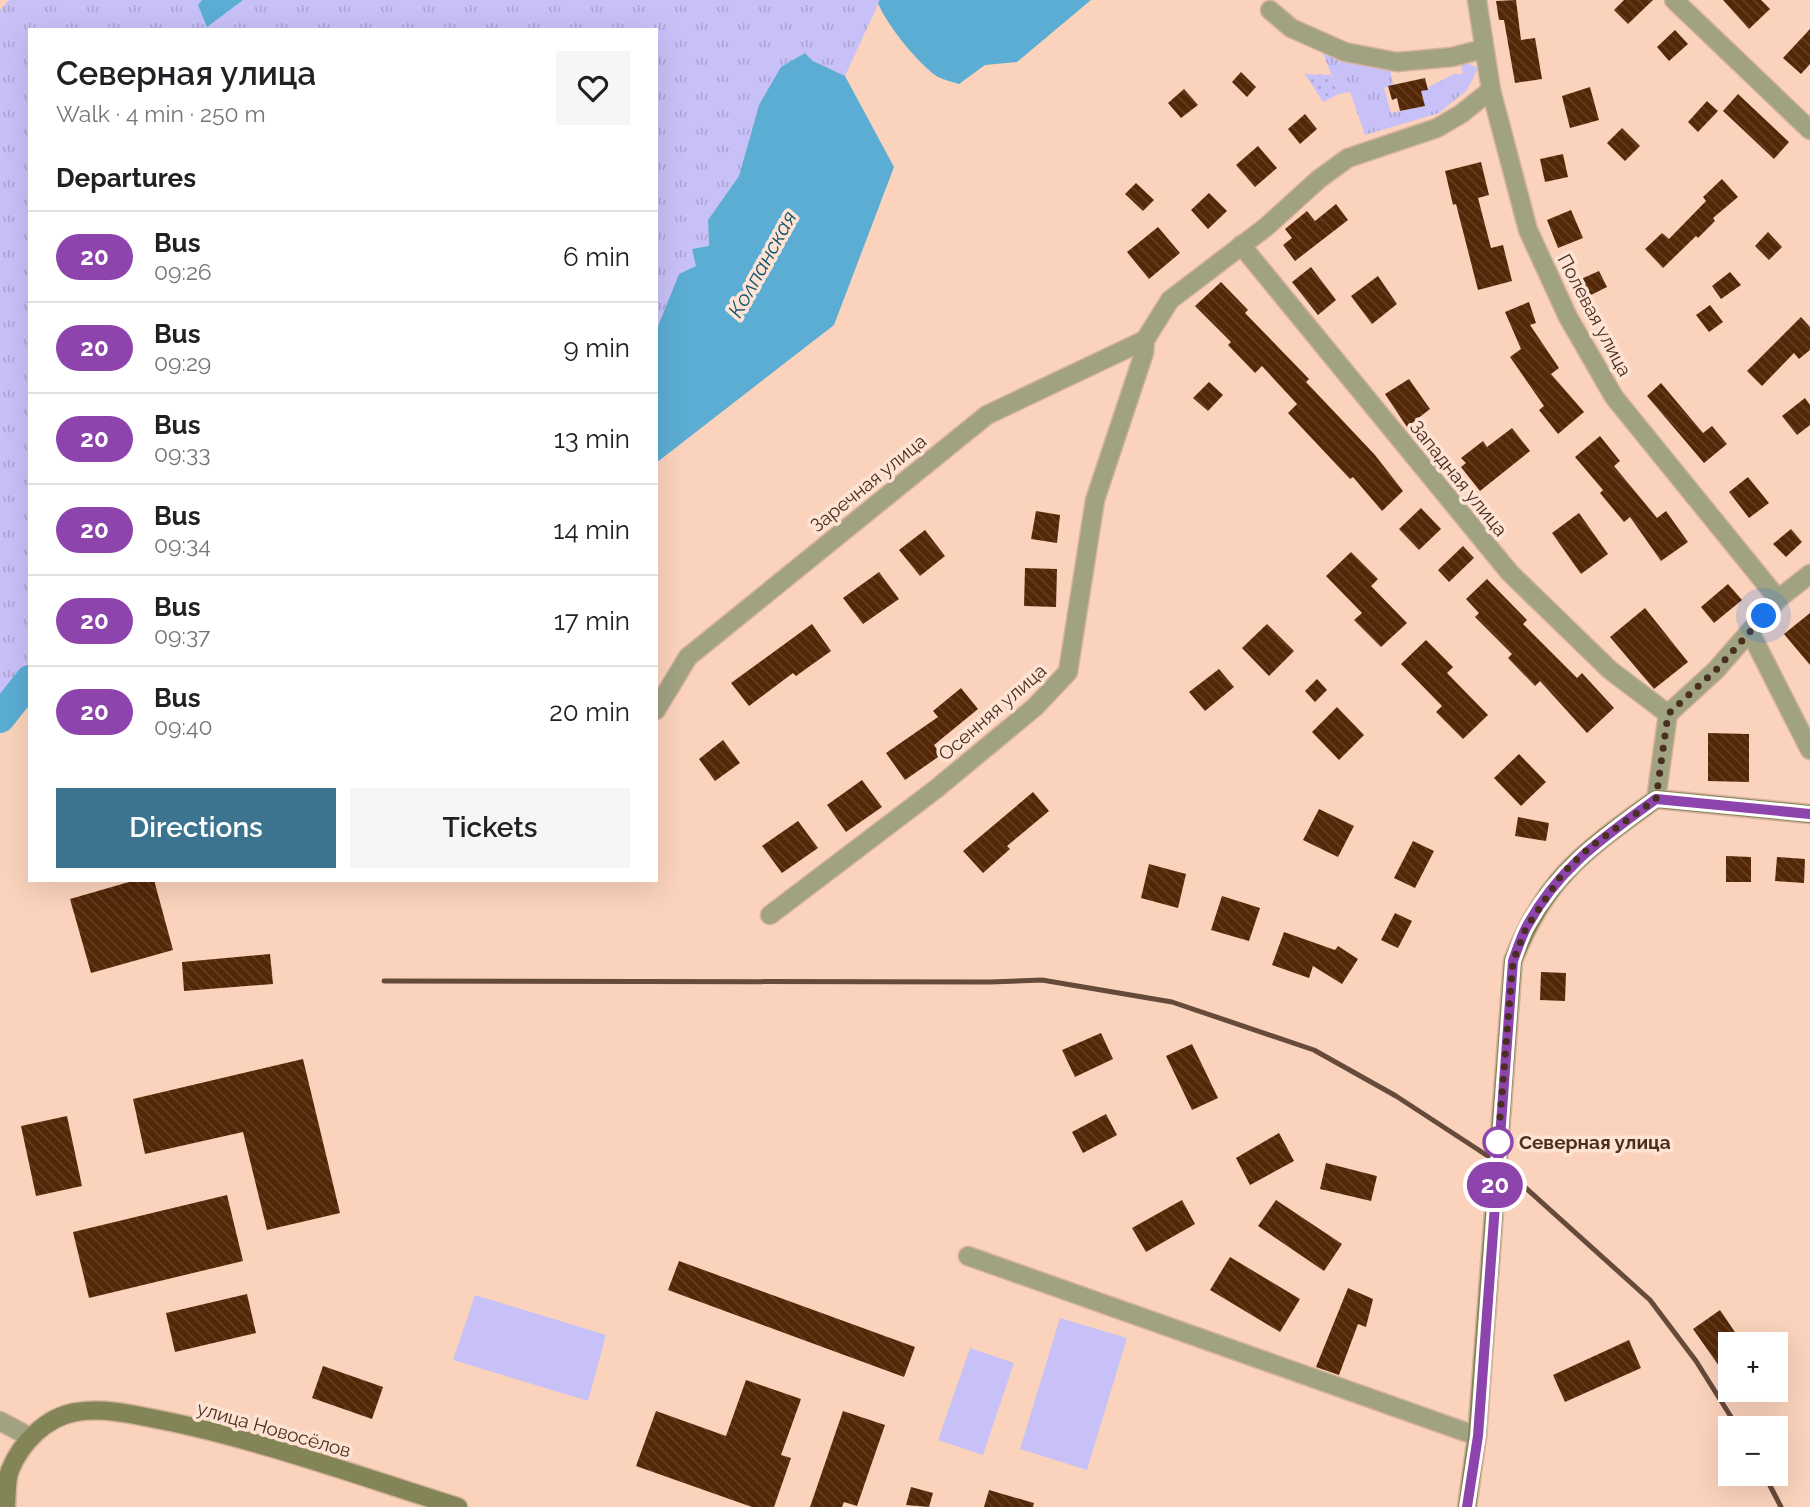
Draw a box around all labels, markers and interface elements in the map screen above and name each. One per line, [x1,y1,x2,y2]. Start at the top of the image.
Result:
button: heart [556,51,630,125]
text: Северная улица [56,54,316,93]
text: Walk · 4 min · 250 m [56,100,266,127]
text: Departures [56,163,196,193]
water label: Колпанская [722,206,802,322]
text: Bus [154,228,201,258]
text: 20 [80,242,109,271]
text: 6 min [563,242,630,272]
street label: Полевая улица [1554,250,1636,380]
text: 09:26 [154,258,212,285]
text: Bus [154,319,201,349]
text: 20 [80,333,109,362]
text: 9 min [563,333,630,363]
text: 09:29 [154,349,211,376]
text: Bus [154,410,201,440]
street label: Западная улица [1406,416,1512,540]
text: 20 [80,424,109,453]
text: 13 min [554,424,630,454]
street label: Заречная улица [806,430,930,536]
text: 09:33 [154,440,210,467]
text: Bus [154,501,201,531]
text: 20 [80,515,109,544]
text: 14 min [553,515,630,545]
text: 09:34 [154,531,211,558]
text: Bus [154,592,201,622]
your location [1746,598,1781,633]
text: 20 [80,606,109,635]
text: 17 min [554,606,630,636]
text: 09:37 [154,622,210,649]
street label: Осенняя улица [934,659,1050,765]
text: Bus [154,683,201,713]
text: 20 [80,697,109,726]
text: 20 min [549,697,630,727]
text: 09:40 [154,713,213,740]
button: Directions [56,788,336,868]
button: Tickets [350,788,630,868]
marker: Северная улица [1483,1127,1513,1157]
place label: Северная улица [1519,1131,1671,1153]
line badge: 20 [1464,1162,1526,1208]
text: 20 [1481,1170,1509,1199]
map controls [1718,1332,1788,1486]
button: + [1718,1332,1788,1402]
street label: улица Новосёлов [195,1397,353,1461]
button: − [1718,1416,1788,1486]

